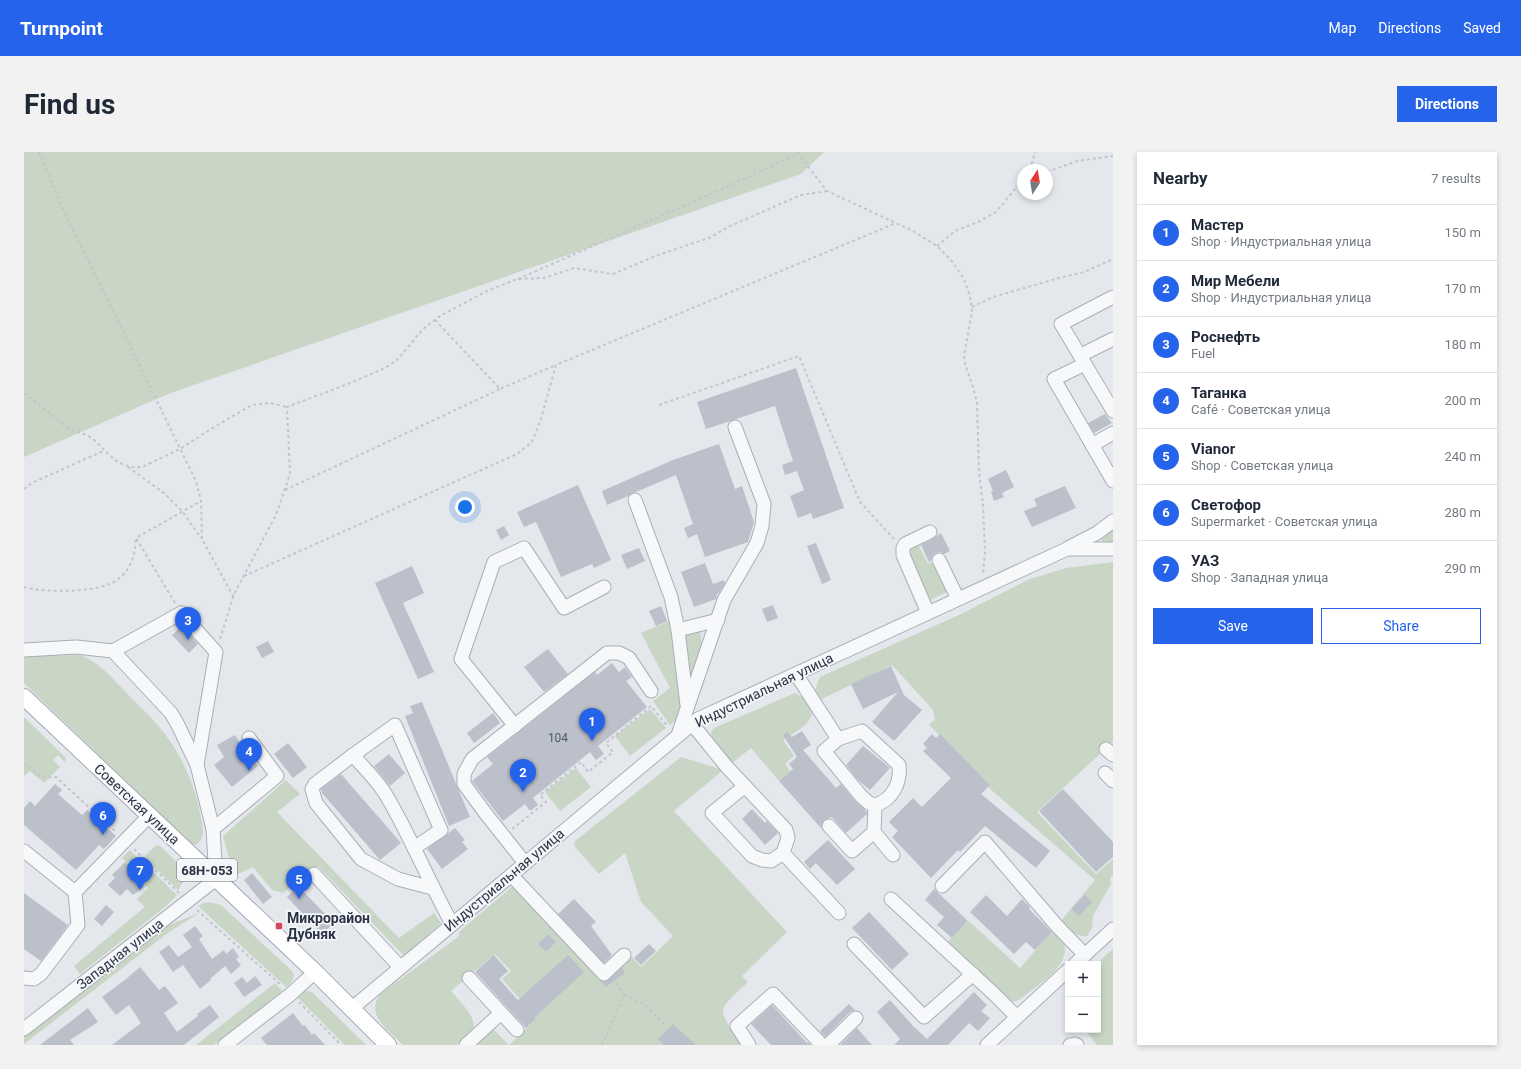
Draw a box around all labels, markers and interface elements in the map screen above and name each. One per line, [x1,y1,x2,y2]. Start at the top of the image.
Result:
text: Turnpoint [20,17,103,40]
text: Map [1329,20,1356,36]
text: Directions [1378,20,1441,36]
text: Saved [1463,20,1501,36]
button: Directions [1397,86,1497,122]
text: Find us [24,88,115,121]
north arrow [1017,164,1053,200]
text: Nearby [1153,168,1208,188]
text: 7 results [1431,171,1481,186]
text: Мастер [1191,216,1244,234]
text: 1 [1162,225,1170,240]
text: 150 m [1444,225,1481,240]
text: Shop · Индустриальная улица [1191,234,1371,249]
text: Мир Мебели [1191,272,1280,290]
text: 2 [1162,281,1170,296]
text: 170 m [1444,281,1481,296]
text: Shop · Индустриальная улица [1191,290,1371,305]
text: Роснефть [1191,328,1260,346]
text: 3 [1162,337,1170,352]
text: 180 m [1444,337,1481,352]
text: Fuel [1191,346,1215,361]
text: Таганка [1191,384,1247,402]
text: 4 [1162,393,1170,408]
text: 200 m [1444,393,1481,408]
text: Café · Советская улица [1191,402,1330,417]
text: Vianor [1191,440,1235,458]
text: 5 [1162,449,1170,464]
text: 240 m [1444,449,1481,464]
text: Shop · Советская улица [1191,458,1333,473]
text: Светофор [1191,496,1261,514]
your location [455,497,475,517]
text: 6 [1162,505,1170,520]
text: 280 m [1444,505,1481,520]
text: Supermarket · Советская улица [1191,514,1378,529]
text: УАЗ [1191,552,1219,570]
text: 7 [1162,561,1170,576]
text: 290 m [1444,561,1481,576]
text: Shop · Западная улица [1191,570,1328,585]
pin: 3 [175,607,201,640]
button: Save [1153,608,1313,644]
button: Share [1321,608,1481,644]
street label: Индустриальная улица [692,650,836,730]
pin: 1 [579,708,605,741]
house number: 104 [548,731,568,745]
pin: 4 [236,738,262,771]
pin: 2 [510,759,536,792]
street label: Советская улица [91,760,183,848]
pin: 6 [90,802,116,835]
street label: Индустриальная улица [441,825,567,935]
pin: 7 [127,857,153,890]
road number: 68Н-053 [177,859,237,881]
pin: 5 [286,866,312,899]
place label: Микрорайон Дубняк [287,910,370,942]
street label: Западная улица [74,915,166,993]
marker: Микрорайон Дубняк [274,921,284,931]
map controls [1065,961,1101,1033]
button: + [1065,961,1101,997]
button: − [1065,997,1101,1033]

